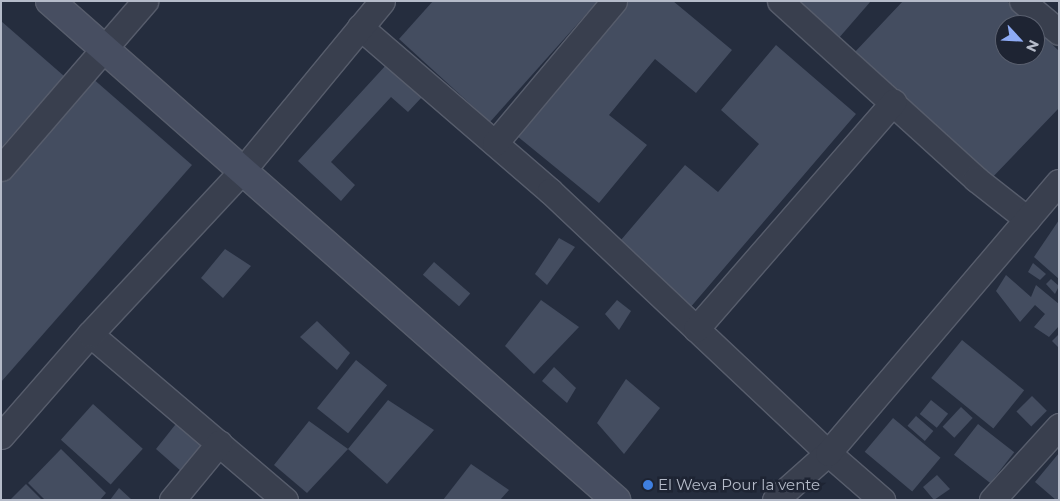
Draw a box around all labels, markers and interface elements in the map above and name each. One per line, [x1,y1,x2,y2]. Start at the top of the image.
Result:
north arrow [995,15,1045,65]
text: N [1022,37,1043,55]
place label: El Weva Pour la vente [658,476,820,494]
marker: El Weva Pour la vente [642,479,654,491]

